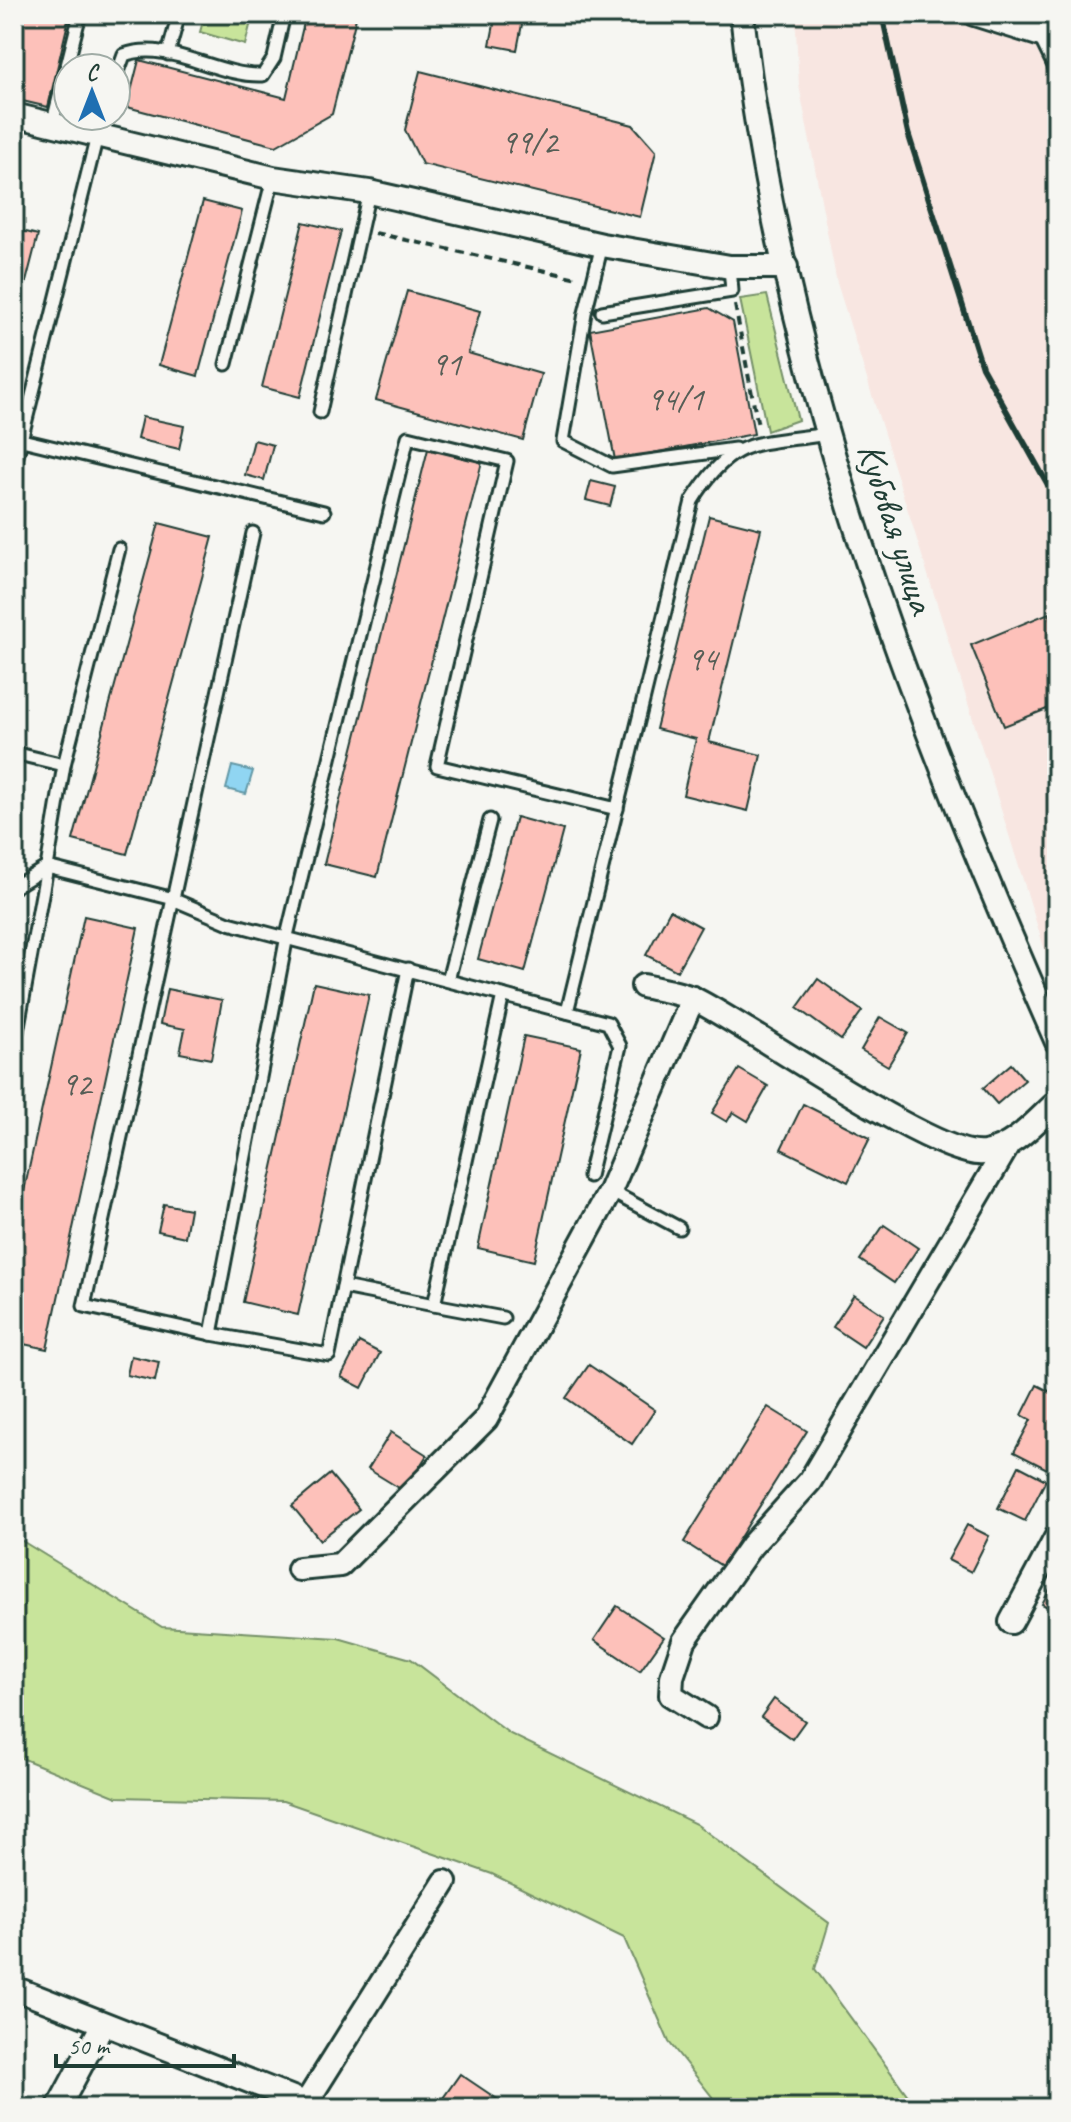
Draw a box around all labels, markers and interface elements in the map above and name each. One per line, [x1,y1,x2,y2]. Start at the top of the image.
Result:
north arrow [52,52,132,132]
text: С [87,59,101,87]
house number: 99/2 [500,120,560,163]
house number: 91 [431,342,463,385]
house number: 94/1 [646,377,705,420]
street label: Кубовая улица [847,437,947,622]
house number: 94 [687,637,721,680]
house number: 92 [61,1062,94,1105]
scale bar [56,2018,234,2068]
text: 50 m [68,2031,111,2061]

